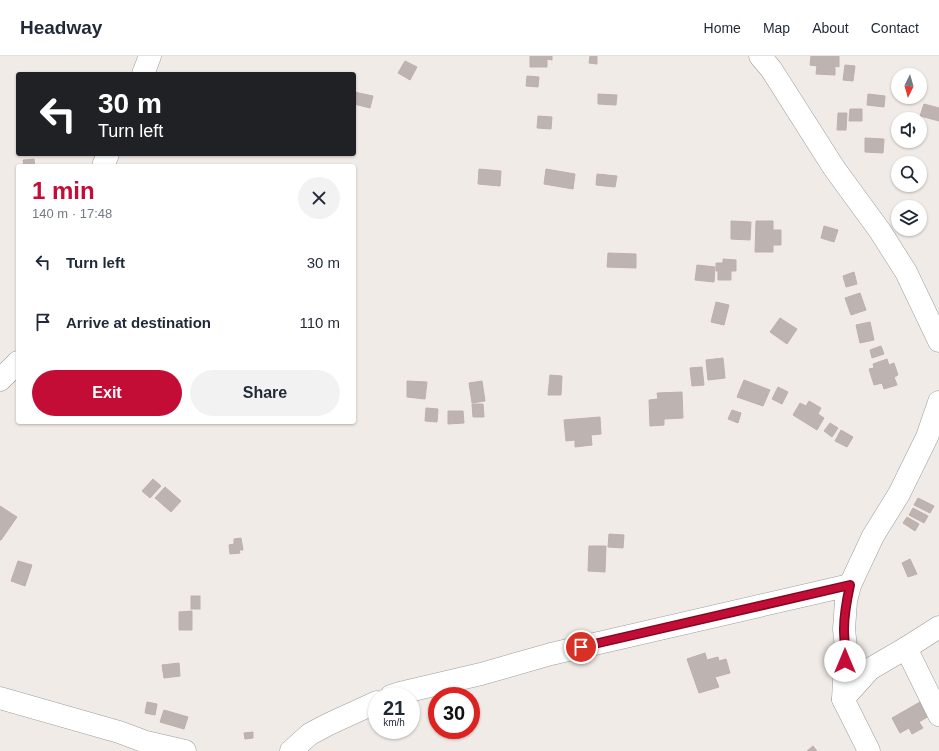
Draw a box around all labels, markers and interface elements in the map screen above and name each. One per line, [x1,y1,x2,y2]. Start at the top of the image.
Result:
text: Headway [20,17,102,38]
text: Home [704,20,741,36]
text: Map [763,20,790,36]
text: About [812,20,849,36]
text: Contact [871,20,919,36]
north arrow [891,68,927,104]
map controls [891,68,927,236]
icon: left [32,88,84,140]
text: 30 m [98,88,162,119]
button: sound [891,112,927,148]
text: Turn left [98,121,163,141]
button: search [891,156,927,192]
text: 1 min [32,177,95,204]
button: close [298,177,340,219]
button: layers [891,200,927,236]
text: 140 m · 17:48 [32,206,112,221]
icon: left [32,251,54,273]
text: Turn left [66,254,125,271]
text: 30 m [307,254,340,271]
icon: arrive [32,311,54,333]
text: Arrive at destination [66,314,211,331]
text: 110 m [299,314,340,331]
button: Exit [32,370,182,416]
button: Share [190,370,340,416]
pin [564,630,598,664]
icon: arrive [570,636,592,658]
position arrow [824,640,866,682]
speed limit sign: 30 [428,687,480,739]
text: 21 [383,697,405,719]
text: km/h [383,717,405,728]

